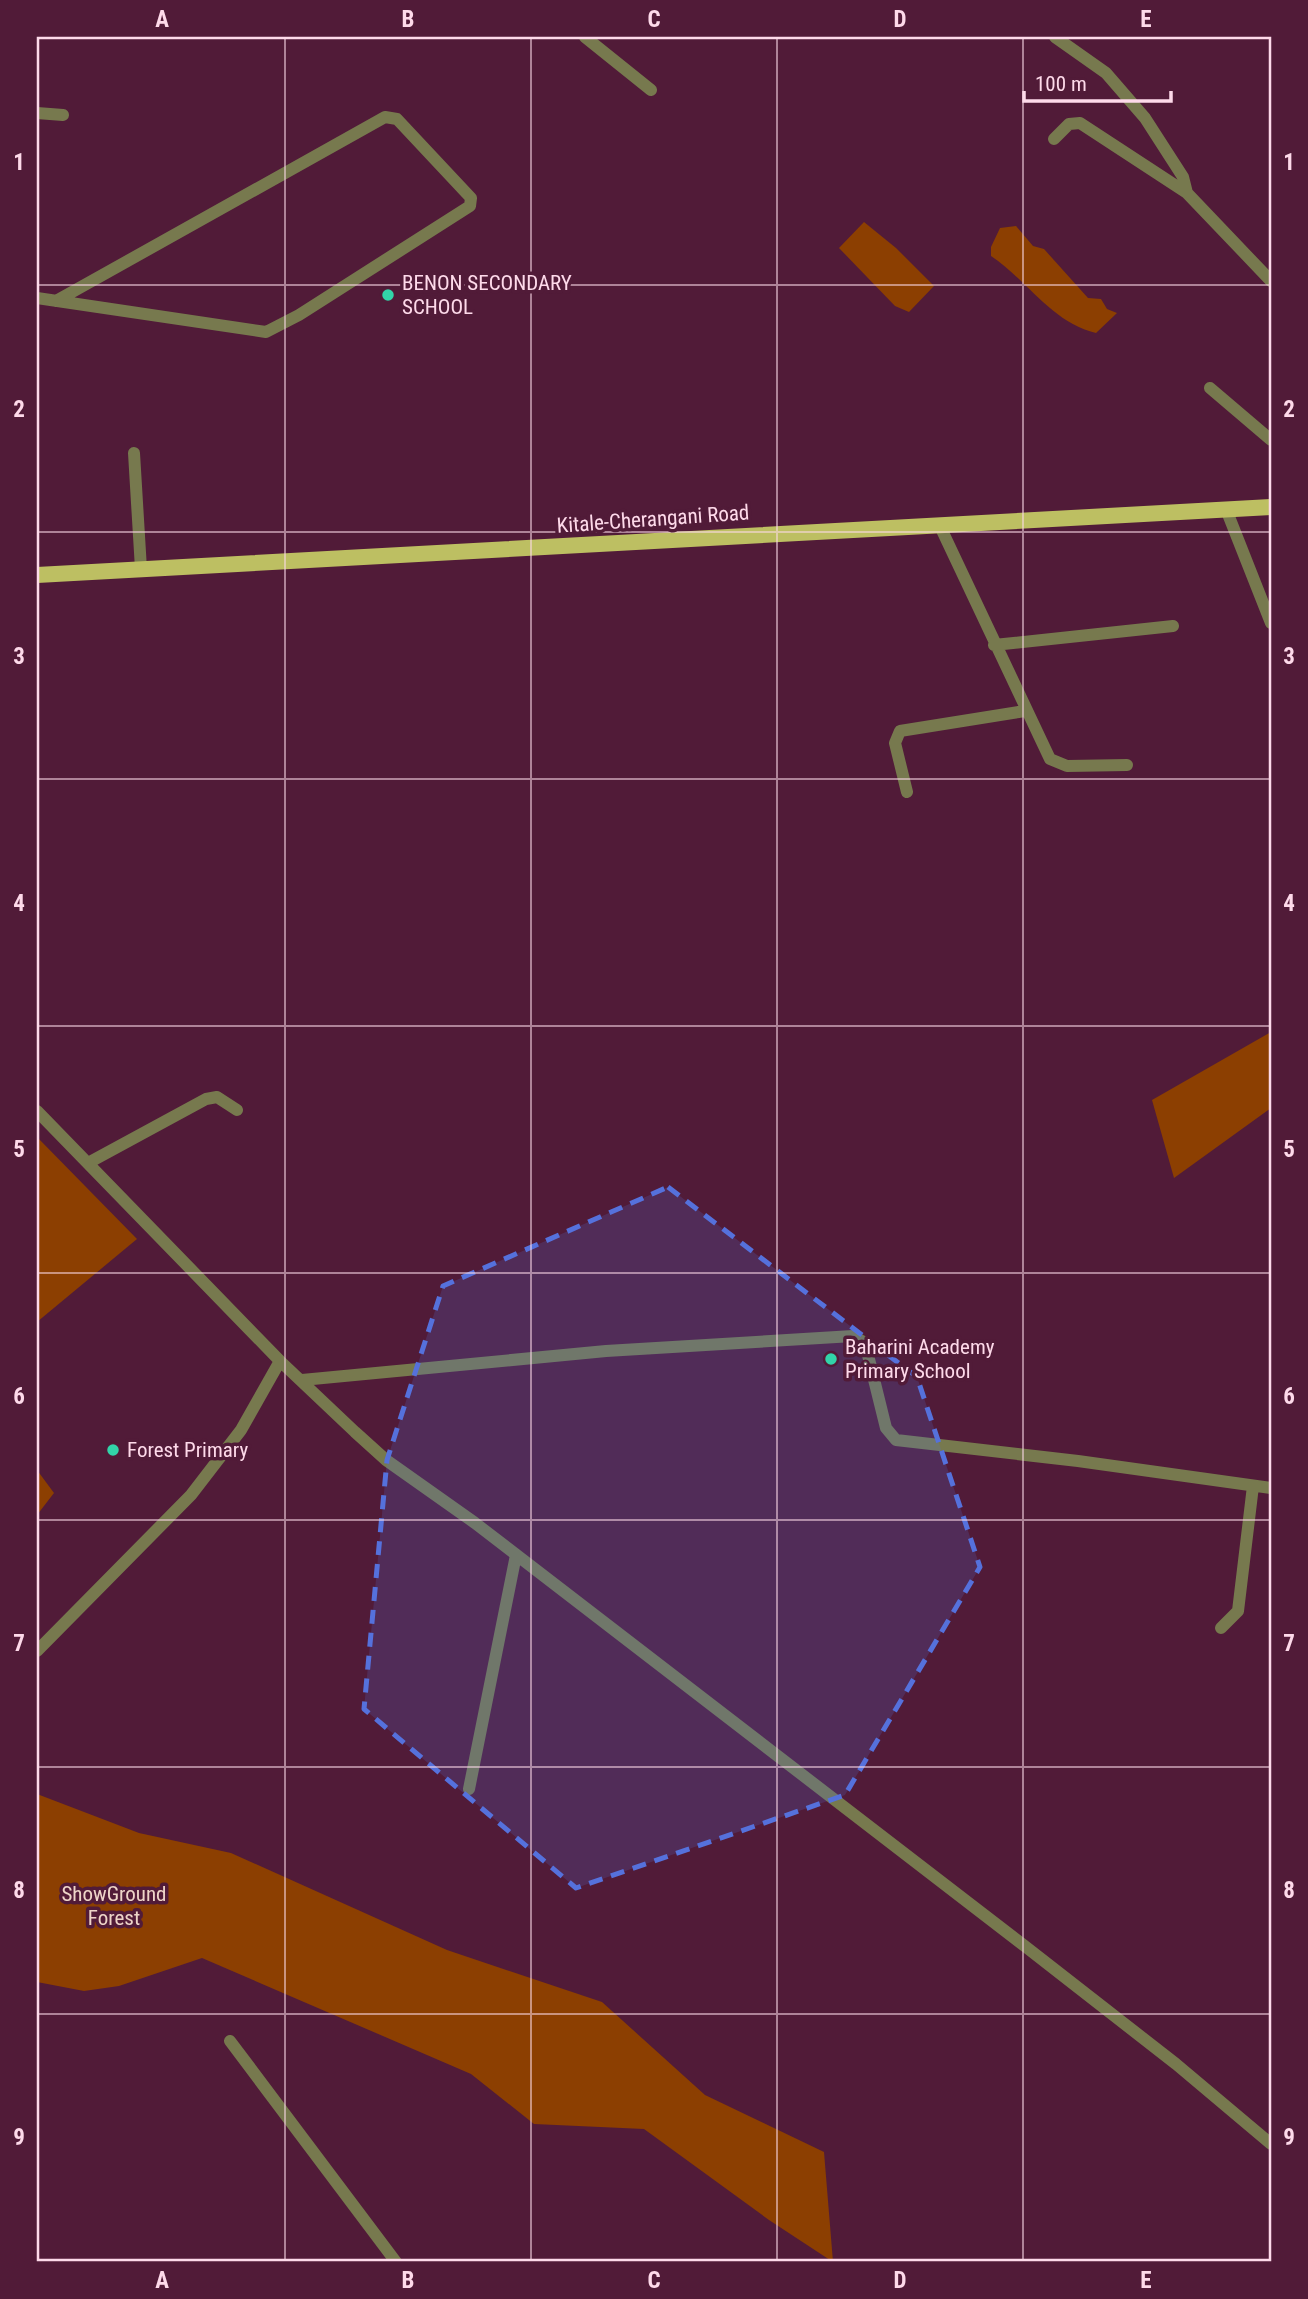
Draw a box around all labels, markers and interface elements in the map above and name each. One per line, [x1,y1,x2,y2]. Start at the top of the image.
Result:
text: A [155,6,169,33]
text: B [402,6,414,33]
text: C [647,6,661,33]
text: D [894,6,907,33]
text: E [1140,6,1152,33]
scale bar [1024,60,1172,104]
text: 100 m [1035,72,1087,96]
text: 1 [13,149,25,176]
text: 1 [1283,149,1295,176]
place label: BENON SECONDARY SCHOOL [402,271,572,319]
marker: BENON SECONDARY SCHOOL [380,287,396,303]
text: 2 [13,396,25,423]
text: 2 [1283,396,1295,423]
street label: Kitale-Cherangani Road [556,500,750,538]
text: 3 [13,643,25,670]
text: 3 [1283,643,1295,670]
text: 4 [13,890,25,917]
text: 4 [1283,890,1295,917]
text: 5 [13,1136,25,1163]
text: 5 [1283,1136,1295,1163]
place label: Baharini Academy Primary School [845,1335,995,1383]
marker: Baharini Academy Primary School [823,1351,839,1367]
text: 6 [13,1383,25,1410]
text: 6 [1283,1383,1295,1410]
place label: Forest Primary [127,1438,248,1462]
marker: Forest Primary [105,1442,121,1458]
text: 7 [13,1630,25,1657]
text: 7 [1283,1630,1295,1657]
text: 8 [13,1877,25,1904]
text: 8 [1283,1877,1295,1904]
park label: ShowGround Forest [61,1882,167,1930]
text: 9 [13,2124,25,2151]
text: 9 [1283,2124,1295,2151]
text: A [155,2267,169,2294]
text: B [402,2267,414,2294]
text: C [647,2267,661,2294]
text: D [894,2267,907,2294]
text: E [1140,2267,1152,2294]

